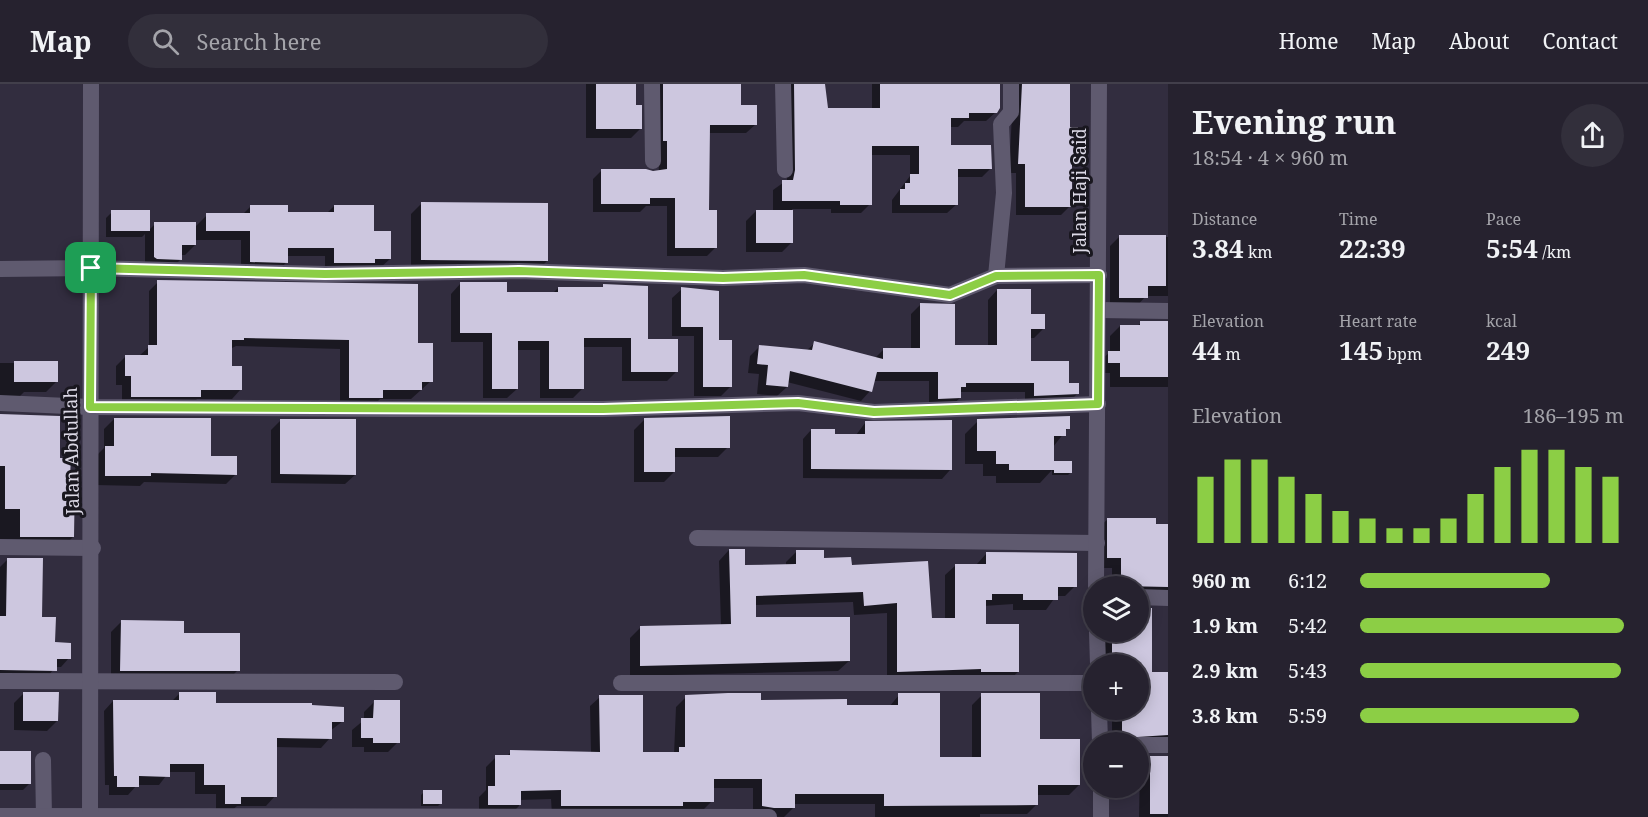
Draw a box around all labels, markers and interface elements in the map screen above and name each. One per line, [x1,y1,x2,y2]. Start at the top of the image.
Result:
search box [128,14,548,68]
text: Map [30,22,92,60]
icon: search [149,25,182,58]
text: Search here [197,26,321,56]
text: Home [1279,27,1339,55]
text: Map [1372,27,1416,55]
text: About [1449,27,1510,55]
text: Contact [1543,27,1618,55]
text: Evening run [1192,99,1396,144]
button: share [1561,104,1624,167]
street label: Jalan Haji Said [1067,128,1091,255]
text: 18:54 · 4 × 960 m [1192,144,1348,171]
text: Distance [1192,208,1257,230]
text: Time [1339,208,1378,230]
text: Pace [1486,208,1521,230]
text: 3.84 [1192,230,1244,266]
text: 22:39 [1339,230,1406,266]
text: 5:54 [1486,230,1538,266]
text: km [1244,241,1272,263]
text: /km [1538,241,1571,263]
pin [65,242,116,293]
icon: arrive [74,251,107,284]
text: Elevation [1192,310,1264,332]
text: Heart rate [1339,310,1417,332]
text: kcal [1486,310,1517,332]
text: 44 [1192,332,1221,368]
text: 145 [1339,332,1383,368]
text: 249 [1486,332,1530,368]
text: m [1221,343,1241,365]
text: bpm [1383,343,1422,365]
street label: Jalan Abdullah [58,387,84,516]
text: Elevation [1192,402,1282,429]
text: 186–195 m [1523,402,1624,429]
text: 960 m [1192,567,1251,594]
text: 6:12 [1288,567,1327,594]
map controls [1083,576,1149,798]
button: layers [1083,576,1149,642]
text: 1.9 km [1192,612,1258,639]
text: 5:42 [1288,612,1327,639]
button: + [1083,654,1149,720]
text: 2.9 km [1192,657,1258,684]
text: 5:43 [1288,657,1327,684]
text: 3.8 km [1192,702,1258,729]
text: 5:59 [1288,702,1327,729]
button: − [1083,732,1149,798]

